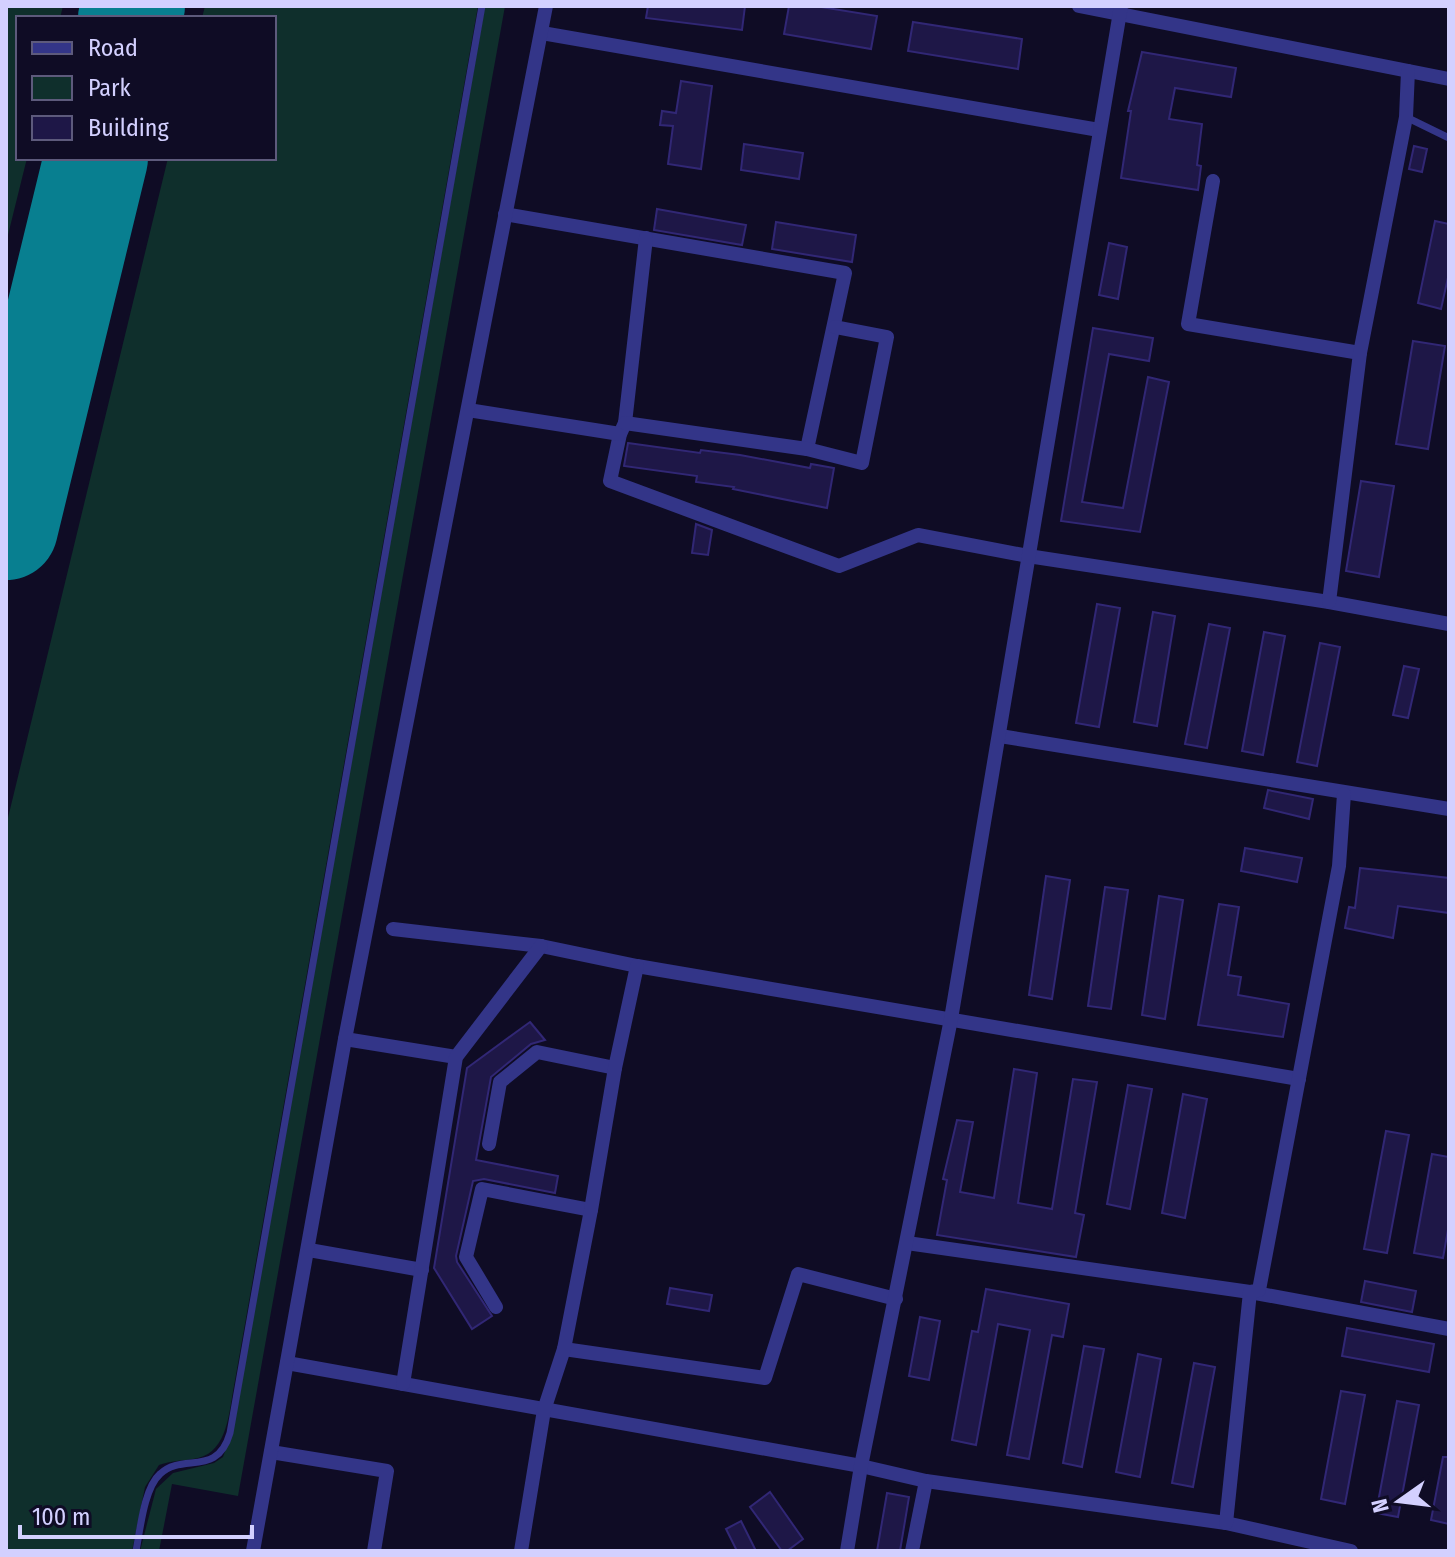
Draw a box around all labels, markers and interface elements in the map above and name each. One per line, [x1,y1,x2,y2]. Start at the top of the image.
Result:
legend [16,16,276,160]
text: Road [88,34,138,62]
text: Park [88,74,131,102]
text: Building [88,114,170,142]
north arrow [1359,1461,1439,1541]
scale bar [20,1489,252,1539]
text: N [1365,1496,1395,1515]
text: 100 m [32,1503,90,1531]

